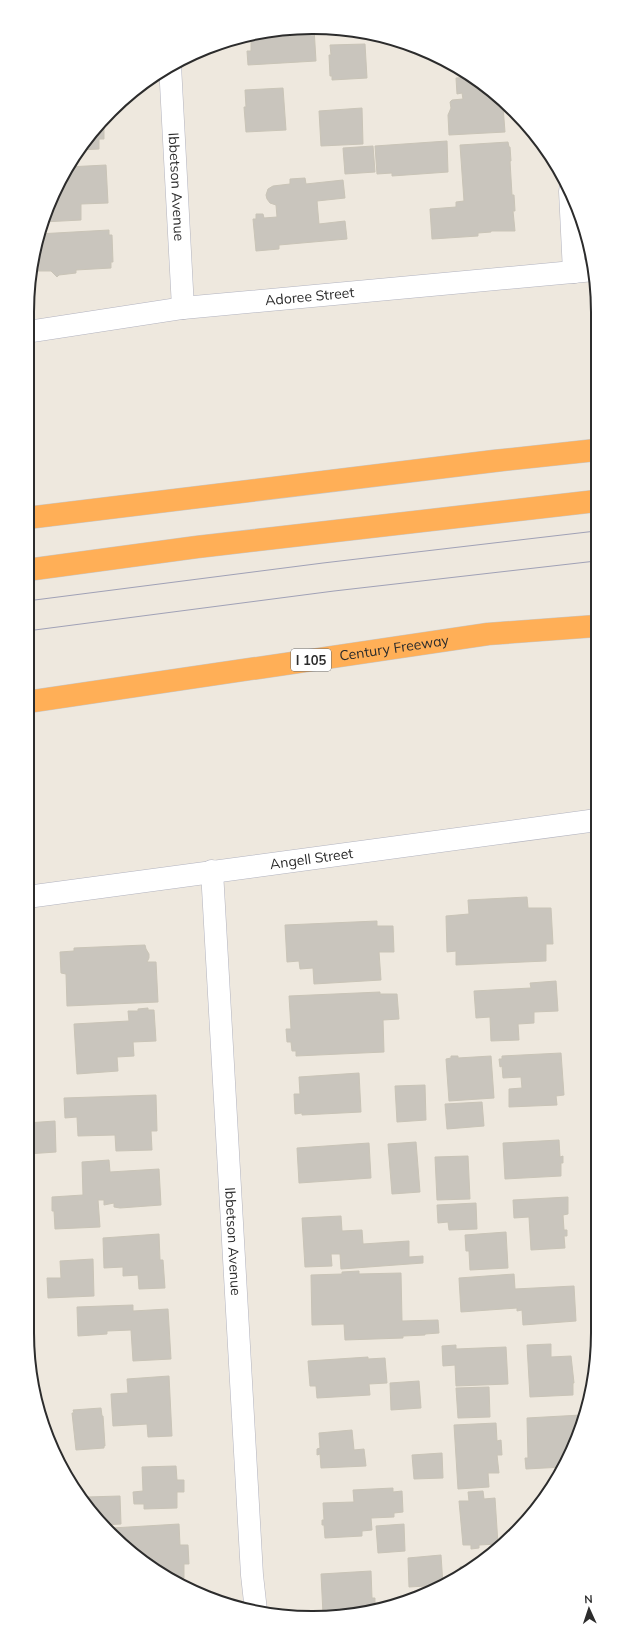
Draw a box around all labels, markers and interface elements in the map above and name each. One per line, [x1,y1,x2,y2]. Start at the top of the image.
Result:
street label: Ibbetson Avenue [165,132,188,242]
street label: Adoree Street [264,283,355,309]
street label: Century Freeway [338,631,450,665]
road number: I 105 [291,649,331,671]
street label: Angell Street [269,844,354,873]
street label: Ibbetson Avenue [221,1187,245,1296]
north arrow [569,1589,609,1629]
text: N [584,1592,593,1606]

